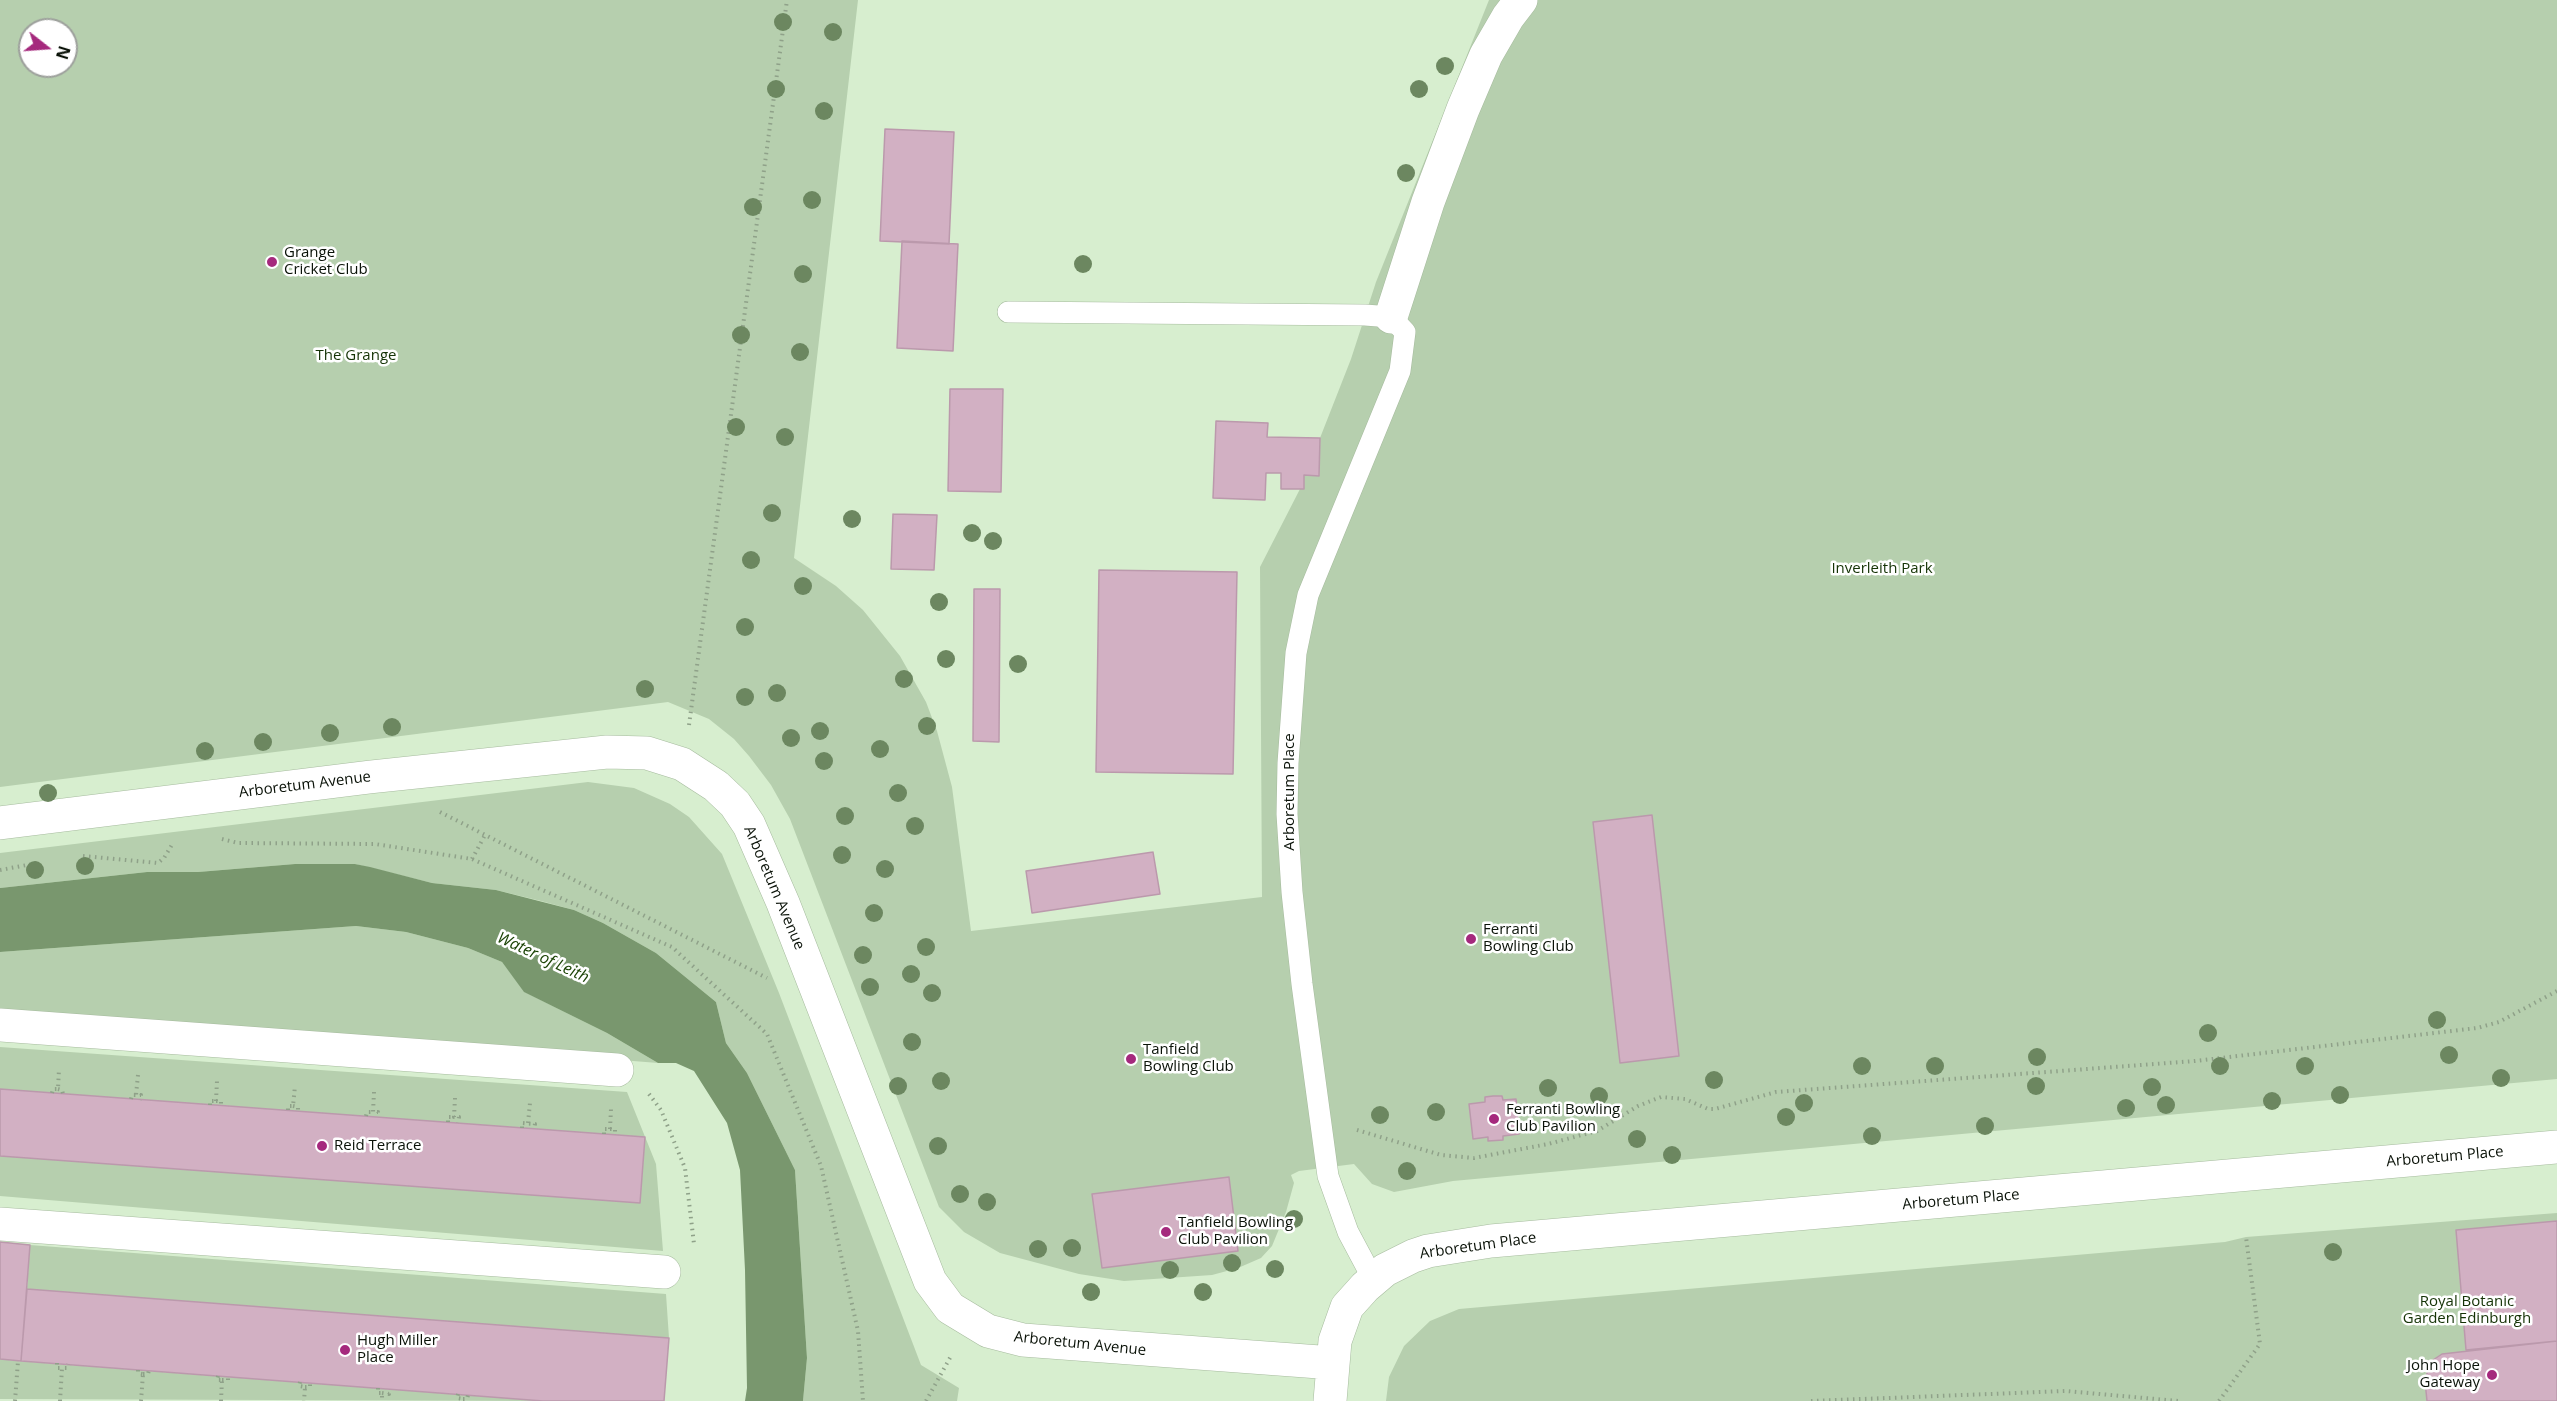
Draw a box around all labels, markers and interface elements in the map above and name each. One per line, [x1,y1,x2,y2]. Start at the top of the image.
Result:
north arrow [18,18,78,78]
text: N [51,43,76,62]
place label: Grange Cricket Club [284,244,368,279]
marker: Grange Cricket Club [265,255,279,269]
park label: The Grange [316,347,396,365]
park label: Inverleith Park [1831,560,1933,578]
street label: Arboretum Place [1281,733,1299,851]
street label: Arboretum Avenue [238,768,372,802]
street label: Arboretum Avenue [740,823,808,953]
place label: Ferranti Bowling Club [1483,921,1574,956]
water label: Water of Leith [494,928,592,988]
marker: Ferranti Bowling Club [1464,932,1478,946]
place label: Tanfield Bowling Club [1143,1041,1234,1076]
marker: Tanfield Bowling Club [1124,1052,1138,1066]
place label: Ferranti Bowling Club Pavilion [1506,1101,1620,1136]
marker: Ferranti Bowling Club Pavilion [1487,1112,1501,1126]
place label: Reid Terrace [334,1137,421,1155]
marker: Reid Terrace [315,1139,329,1153]
street label: Arboretum Place [2386,1143,2504,1171]
street label: Arboretum Place [1902,1186,2020,1214]
place label: Tanfield Bowling Club Pavilion [1178,1214,1293,1249]
marker: Tanfield Bowling Club Pavilion [1159,1225,1173,1239]
street label: Arboretum Place [1419,1229,1537,1263]
park label: Royal Botanic Garden Edinburgh [2403,1293,2531,1328]
street label: Arboretum Avenue [1013,1328,1147,1360]
place label: Hugh Miller Place [357,1332,438,1367]
marker: Hugh Miller Place [338,1343,352,1357]
place label: John Hope Gateway [2407,1357,2480,1392]
marker: John Hope Gateway [2485,1368,2499,1382]

